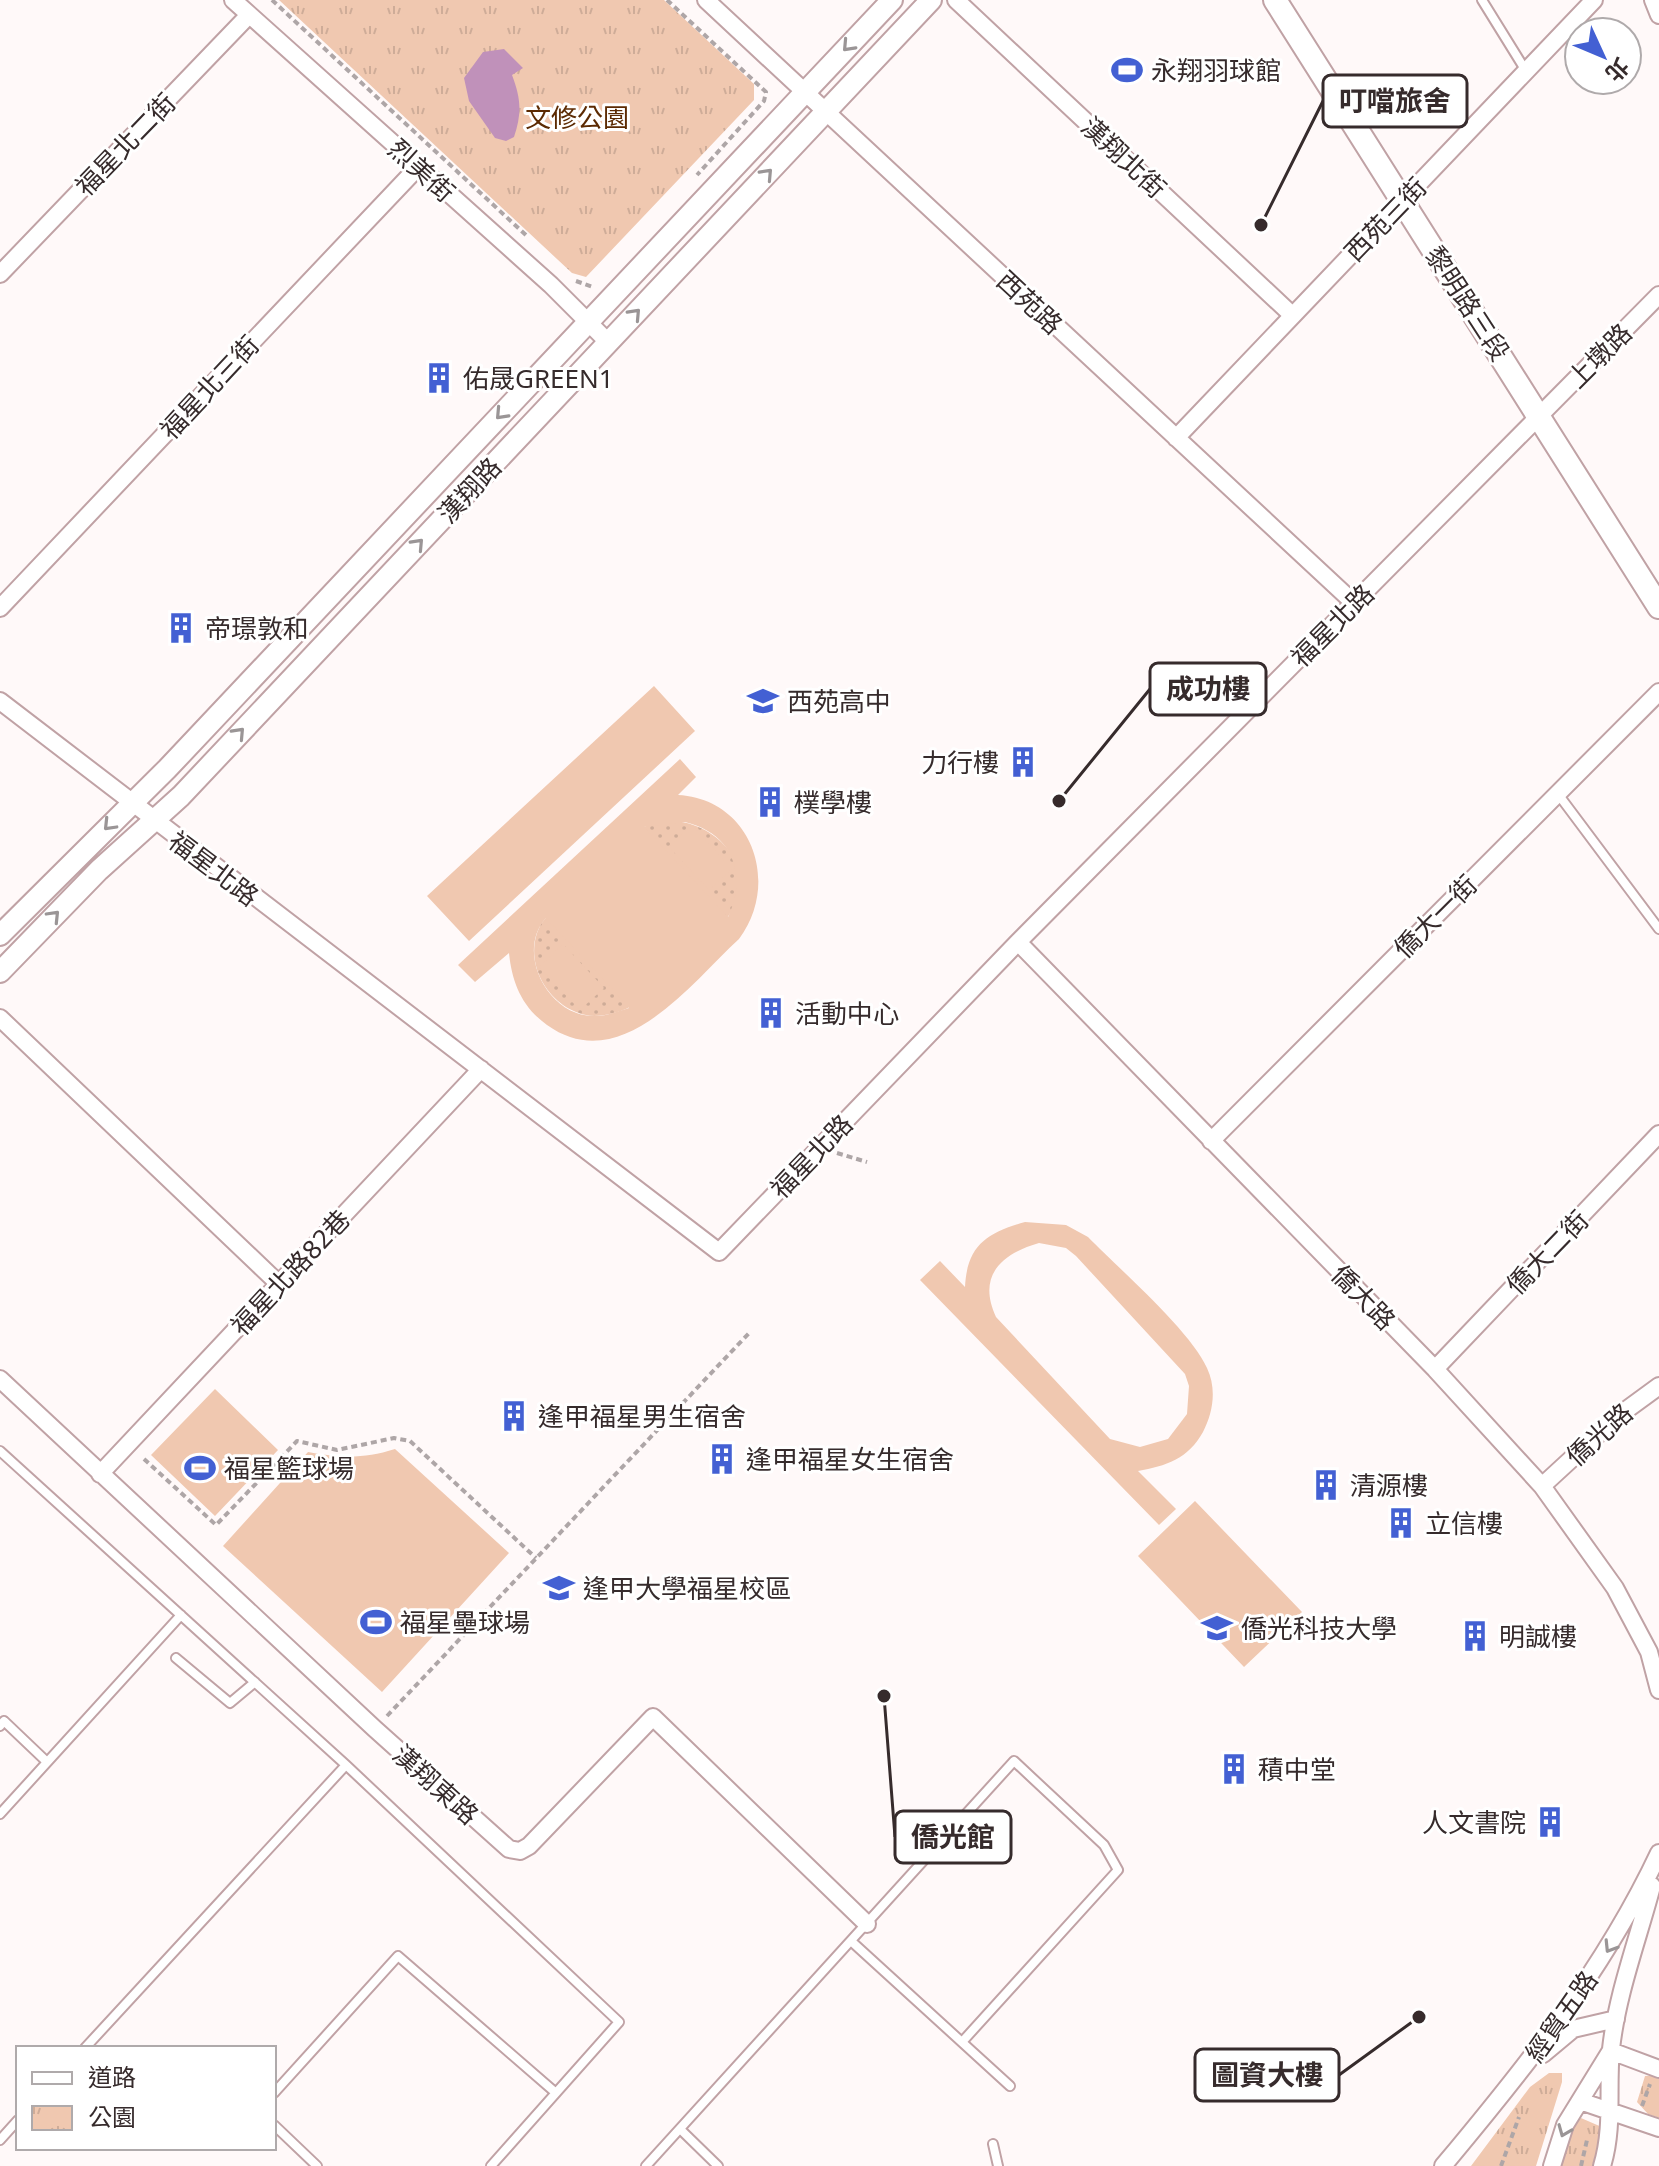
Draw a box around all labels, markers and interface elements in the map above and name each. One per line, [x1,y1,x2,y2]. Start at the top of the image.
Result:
north arrow [1563,16,1643,96]
one-way arrow [843,37,857,51]
place label: 永翔羽球館 [1151,52,1281,88]
text: 北 [1600,52,1637,89]
sports icon: 永翔羽球館 [1110,53,1144,87]
callout: 叮噹旅舍 [1323,75,1467,127]
text: 叮噹旅舍 [1339,81,1451,119]
street label: 福星北二街 [67,85,183,203]
park label: 文修公園 [525,99,629,135]
street label: 漢翔北街 [1074,108,1174,206]
street label: 烈美街 [381,131,463,209]
one-way arrow [757,169,772,183]
street label: 西苑三街 [1336,169,1434,269]
street label: 黎明路三段 [1417,239,1519,367]
street label: 西苑路 [989,262,1071,342]
one-way arrow [625,309,640,323]
street label: 上墩路 [1559,315,1639,395]
street label: 福星北三街 [152,327,266,447]
place label: 佑晟GREEN1 [463,360,614,396]
building icon: 佑晟GREEN1 [422,361,456,395]
one-way arrow [496,405,510,419]
street label: 漢翔路 [429,449,509,531]
one-way arrow [408,539,423,553]
street label: 福星北路 [1282,575,1382,675]
place label: 帝璟敦和 [205,610,309,646]
building icon: 帝璟敦和 [164,611,198,645]
callout: 成功樓 [1150,663,1266,715]
text: 成功樓 [1166,669,1250,707]
place label: 西苑高中 [787,683,891,719]
school or university icon: 西苑高中 [746,684,780,718]
one-way arrow [230,728,244,743]
place label: 力行樓 [921,744,999,780]
building icon: 力行樓 [1006,745,1040,779]
place label: 樸學樓 [794,784,872,820]
building icon: 樸學樓 [753,785,787,819]
one-way arrow [104,816,118,830]
street label: 福星北路 [162,822,266,914]
street label: 僑大一街 [1385,866,1485,966]
one-way arrow [45,911,60,925]
place label: 活動中心 [795,995,899,1031]
building icon: 活動中心 [754,996,788,1030]
street label: 福星北路 [762,1106,860,1206]
street label: 福星北路82巷 [222,1201,358,1343]
street label: 僑大二街 [1498,1202,1596,1302]
street label: 僑大路 [1324,1256,1404,1338]
street label: 僑光路 [1558,1395,1640,1473]
place label: 逢甲福星男生宿舍 [538,1398,746,1434]
building icon: 逢甲福星男生宿舍 [497,1399,531,1433]
place label: 逢甲福星女生宿舍 [746,1441,954,1477]
building icon: 逢甲福星女生宿舍 [705,1442,739,1476]
place label: 福星籃球場 [224,1450,354,1486]
sports icon: 福星籃球場 [183,1451,217,1485]
place label: 清源樓 [1350,1467,1428,1503]
building icon: 清源樓 [1309,1468,1343,1502]
place label: 立信樓 [1425,1505,1503,1541]
building icon: 立信樓 [1384,1506,1418,1540]
place label: 逢甲大學福星校區 [583,1570,791,1606]
school or university icon: 逢甲大學福星校區 [542,1571,576,1605]
place label: 福星壘球場 [400,1604,530,1640]
sports icon: 福星壘球場 [359,1605,393,1639]
place label: 僑光科技大學 [1241,1610,1397,1646]
school or university icon: 僑光科技大學 [1200,1611,1234,1645]
place label: 明誠樓 [1499,1618,1577,1654]
building icon: 明誠樓 [1458,1619,1492,1653]
street label: 漢翔東路 [385,1736,487,1832]
place label: 積中堂 [1258,1751,1336,1787]
building icon: 積中堂 [1217,1752,1251,1786]
place label: 人文書院 [1422,1804,1526,1840]
building icon: 人文書院 [1533,1805,1567,1839]
callout: 僑光館 [895,1811,1011,1863]
text: 僑光館 [911,1817,995,1855]
one-way arrow [1604,1938,1619,1952]
street label: 經貿五路 [1516,1963,1606,2069]
legend [16,2046,276,2150]
callout: 圖資大樓 [1195,2049,1339,2101]
text: 圖資大樓 [1211,2055,1323,2093]
text: 道路 [88,2060,136,2093]
text: 公園 [88,2100,136,2133]
one-way arrow [1557,2123,1574,2137]

